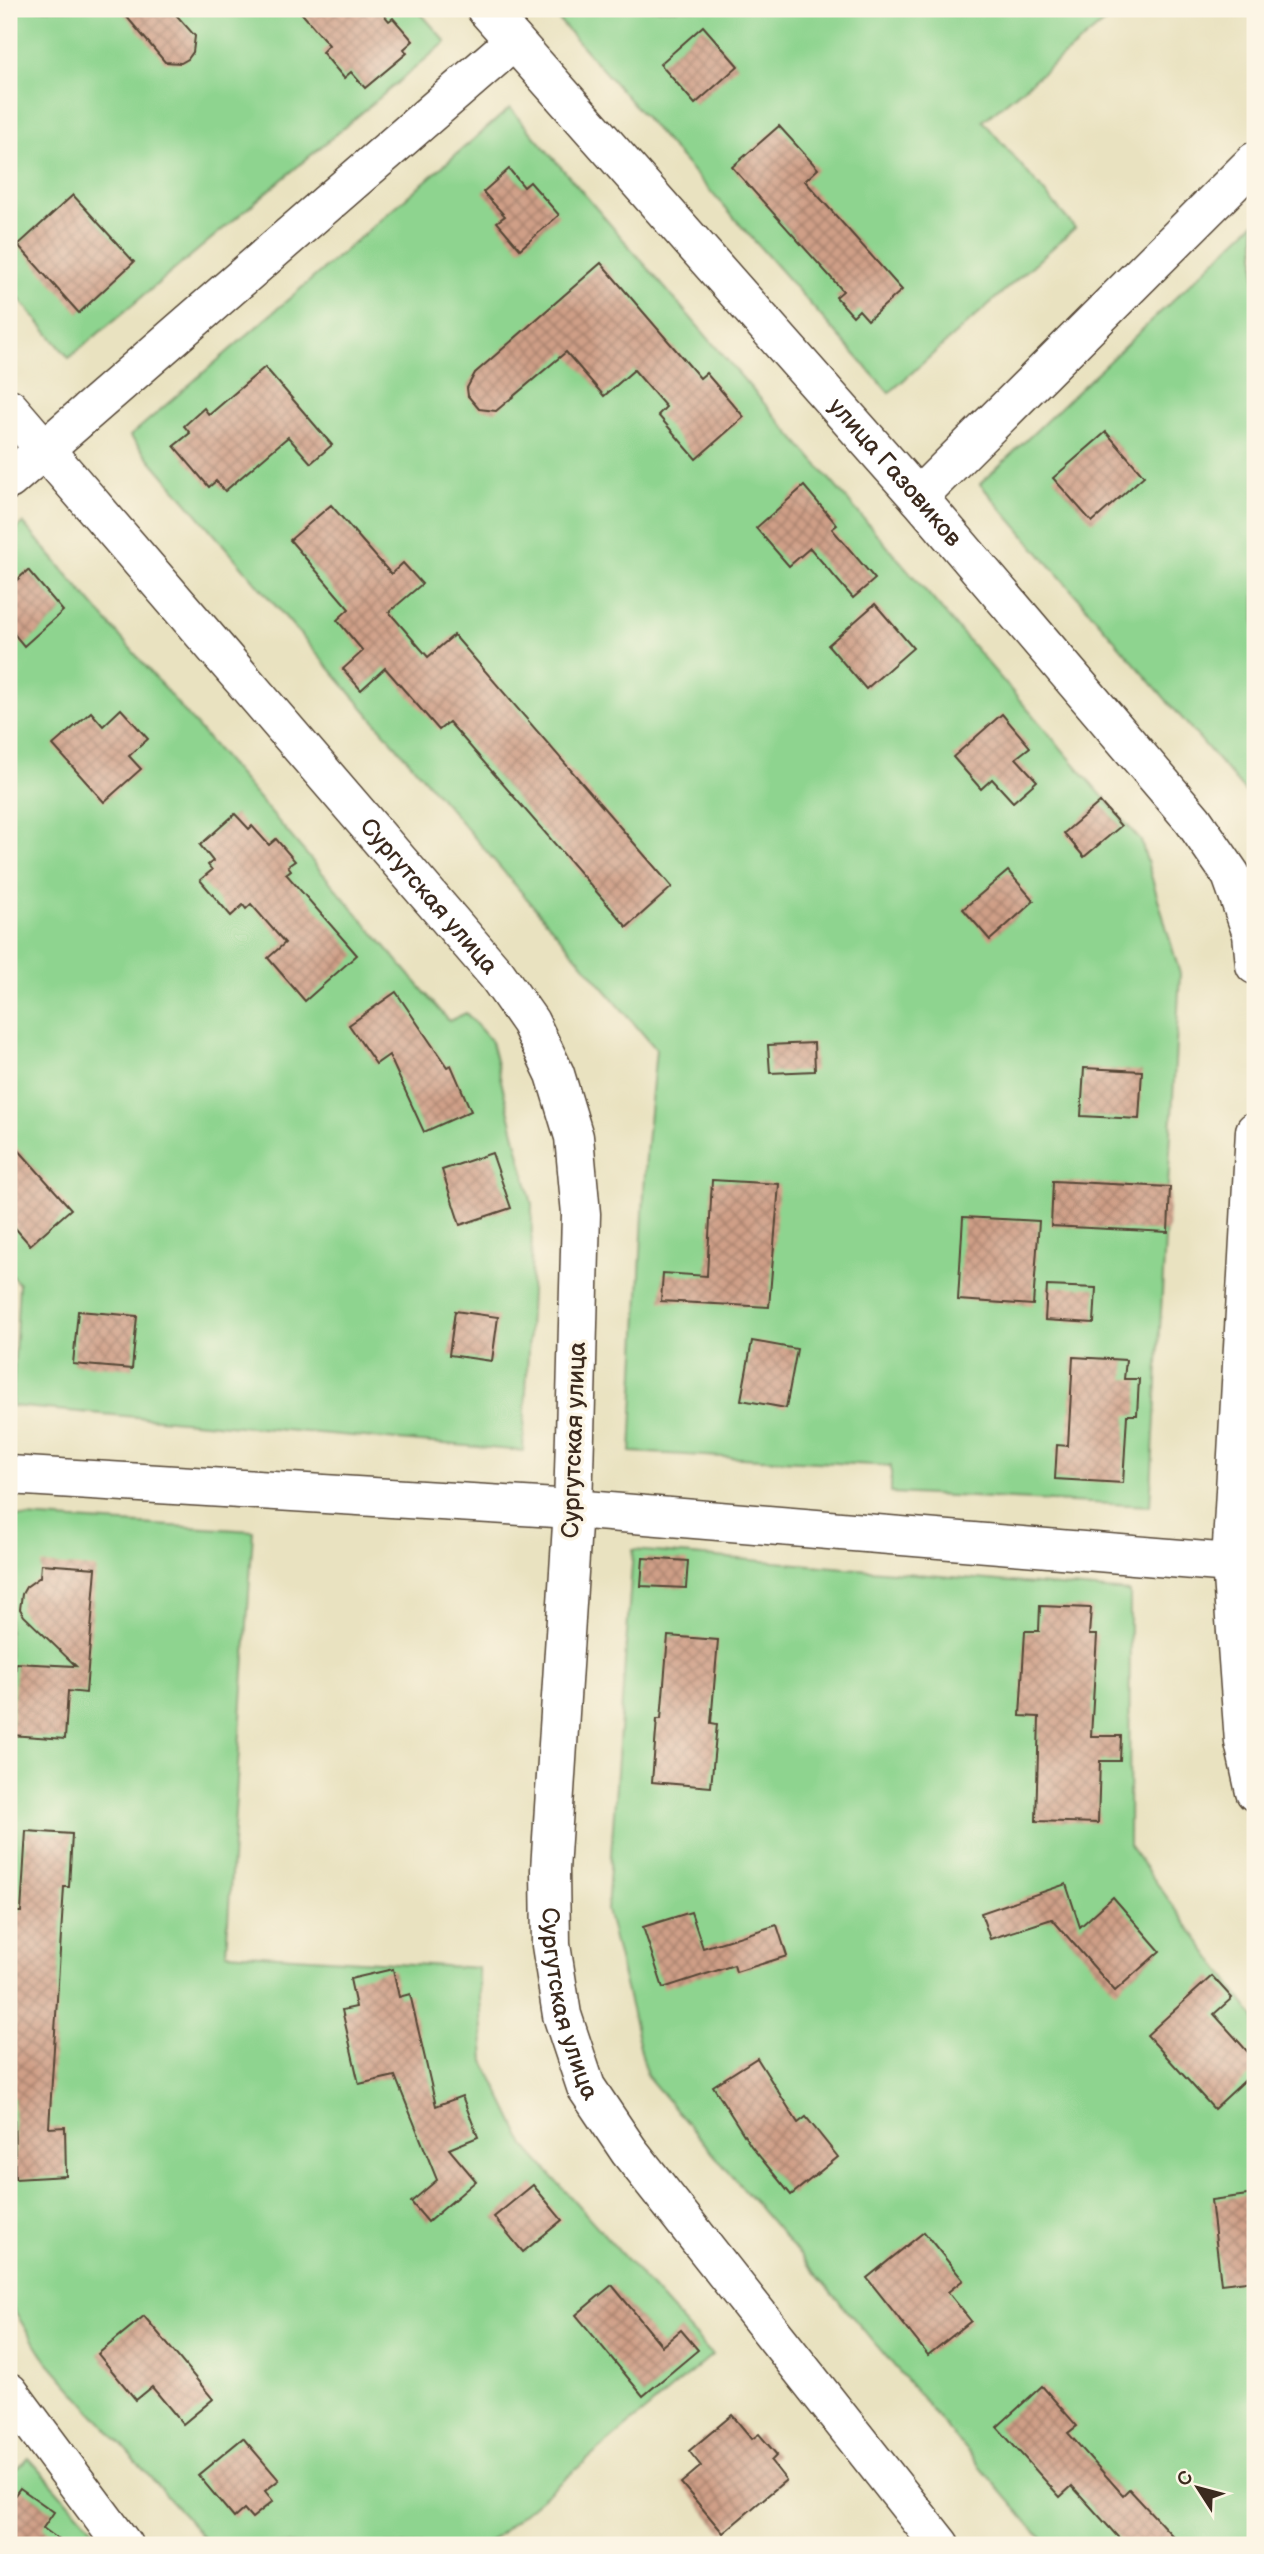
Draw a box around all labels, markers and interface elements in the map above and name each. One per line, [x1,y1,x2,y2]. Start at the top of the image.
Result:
street label: улица Газовиков [823,392,968,553]
street label: Сургутская улица [354,812,504,980]
street label: Сургутская улица [556,1341,592,1539]
street label: Сургутская улица [536,1907,605,2105]
north arrow [1162,2452,1232,2522]
text: С [1172,2467,1199,2491]

